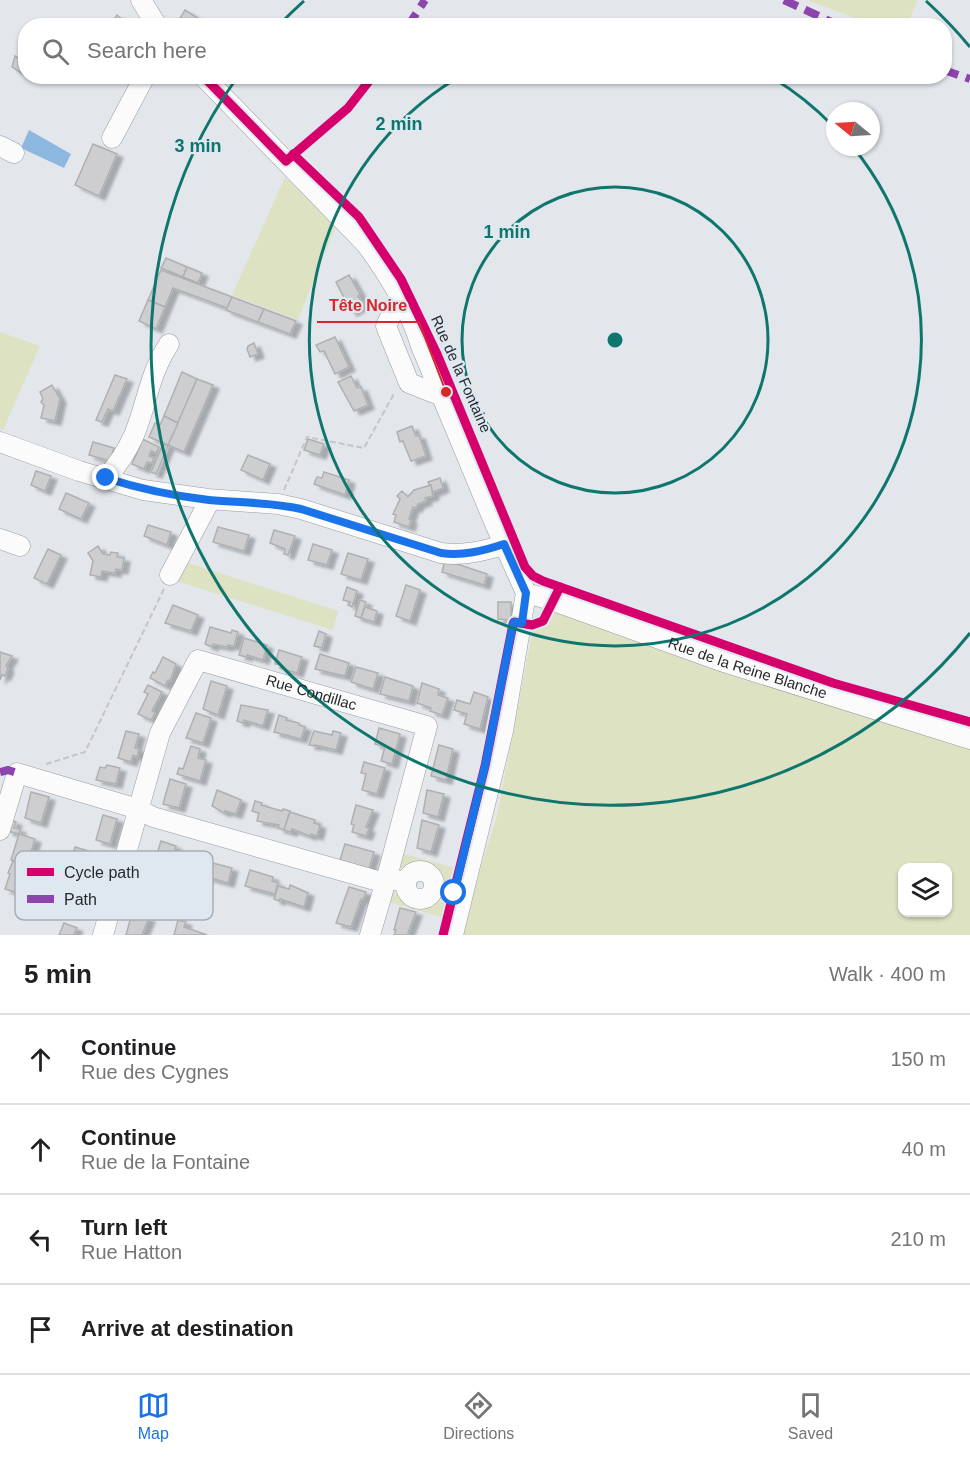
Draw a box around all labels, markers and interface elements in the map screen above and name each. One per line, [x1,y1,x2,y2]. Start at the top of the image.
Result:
search box [18,18,952,84]
icon: search [39,35,72,68]
text: Search here [87,38,207,63]
north arrow [826,102,880,156]
text: 2 min [375,114,423,134]
text: 3 min [174,136,222,156]
text: 1 min [483,222,531,242]
callout: Tête Noire [317,288,419,322]
text: Tête Noire [329,297,407,314]
street label: Rue de la Fontaine [428,312,495,435]
centre of rings [605,330,625,350]
route end [92,464,118,490]
street label: Rue de la Reine Blanche [666,634,829,702]
street label: Rue Condillac [264,671,359,713]
legend [15,851,213,920]
map controls [898,863,952,917]
button: layers [898,863,952,917]
text: Cycle path [64,864,140,881]
route start [440,879,466,905]
text: Path [64,891,97,908]
text: 5 min [24,959,92,989]
text: Walk · 400 m [829,963,946,985]
text: Continue [81,1035,176,1060]
icon: ahead [24,1043,57,1076]
text: 150 m [890,1048,946,1070]
text: Rue des Cygnes [81,1061,229,1083]
text: Continue [81,1125,176,1150]
icon: ahead [24,1133,57,1166]
text: 40 m [902,1138,946,1160]
text: Rue de la Fontaine [81,1151,250,1173]
text: Turn left [81,1215,167,1240]
icon: left [24,1223,57,1256]
text: 210 m [890,1228,946,1250]
text: Rue Hatton [81,1241,182,1263]
icon: arrive [24,1313,57,1346]
text: Arrive at destination [81,1316,294,1341]
tab: Map [137,1389,170,1443]
tab: Directions [443,1389,514,1443]
tab: Saved [788,1389,833,1443]

